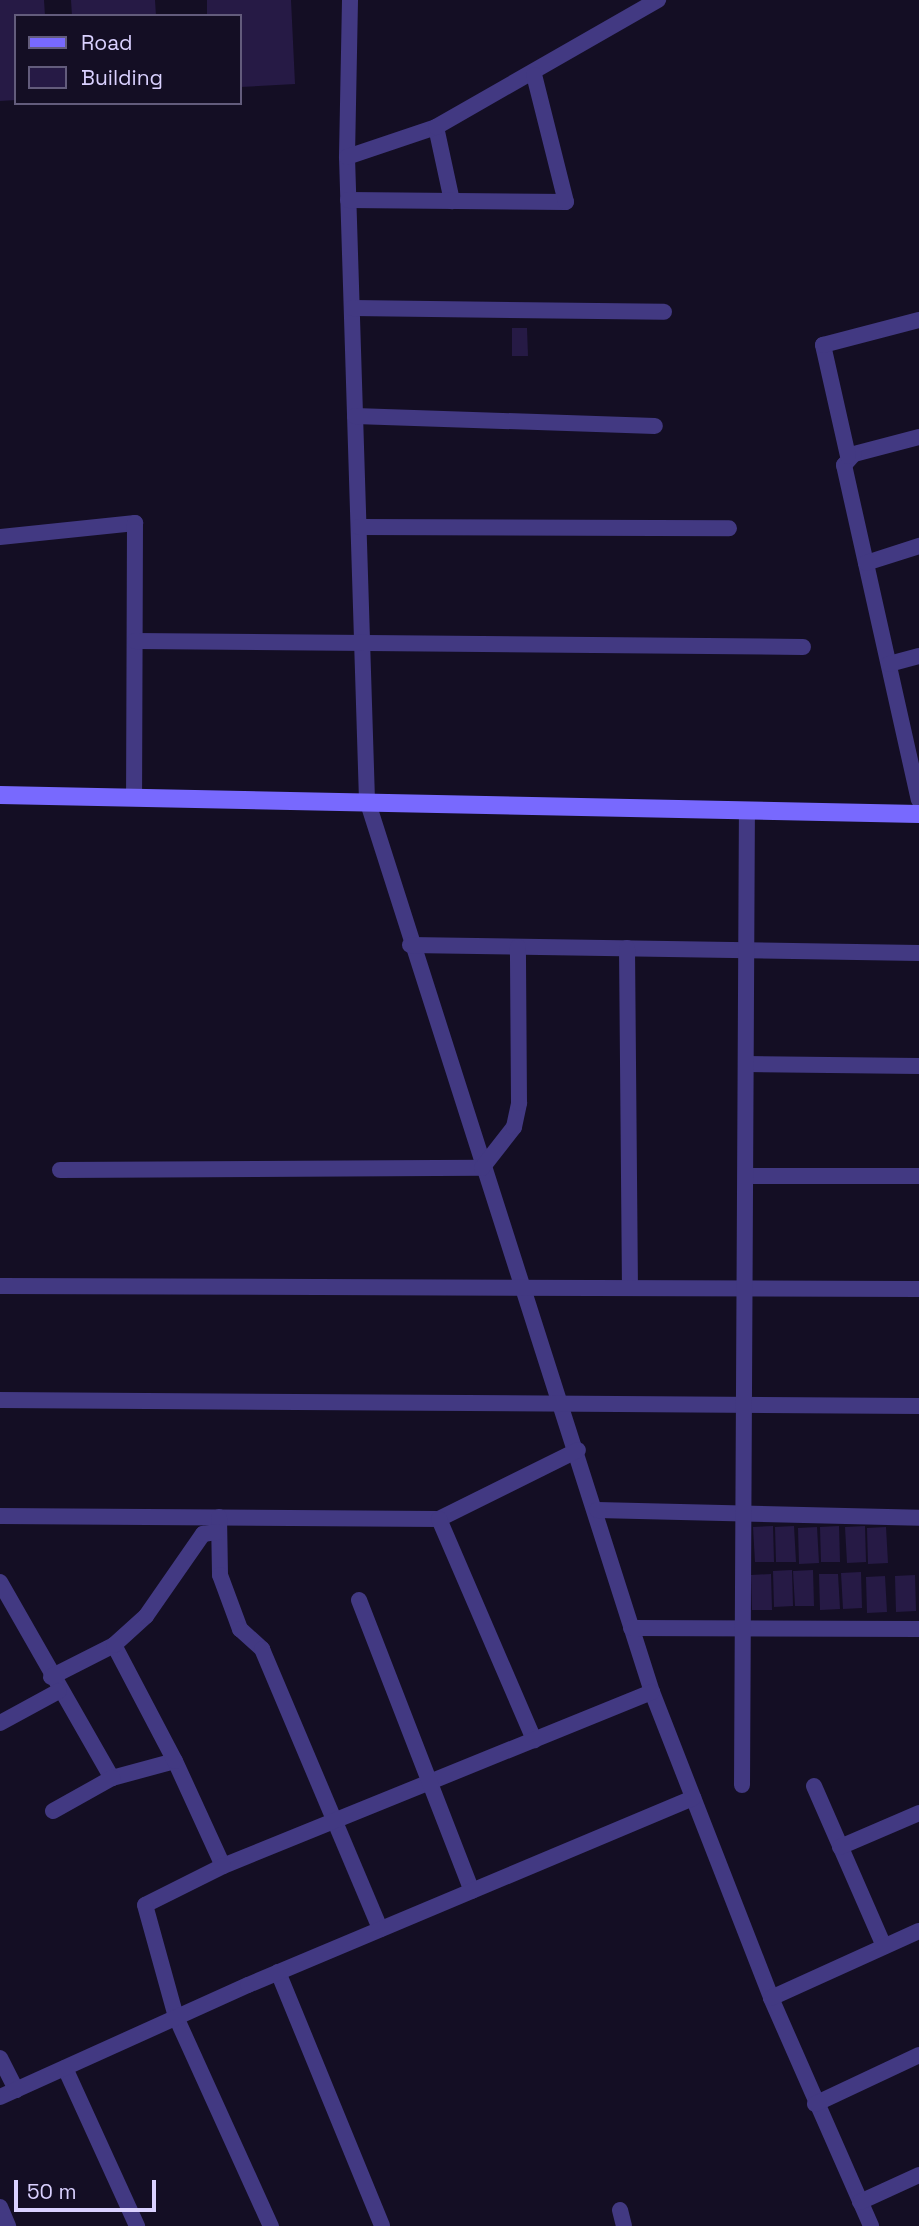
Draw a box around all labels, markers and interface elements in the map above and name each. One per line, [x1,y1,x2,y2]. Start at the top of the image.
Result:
legend [14,14,242,105]
text: Road [81,29,133,56]
text: Building [81,64,163,91]
scale bar [18,2166,159,2210]
text: 50 m [27,2178,77,2205]

